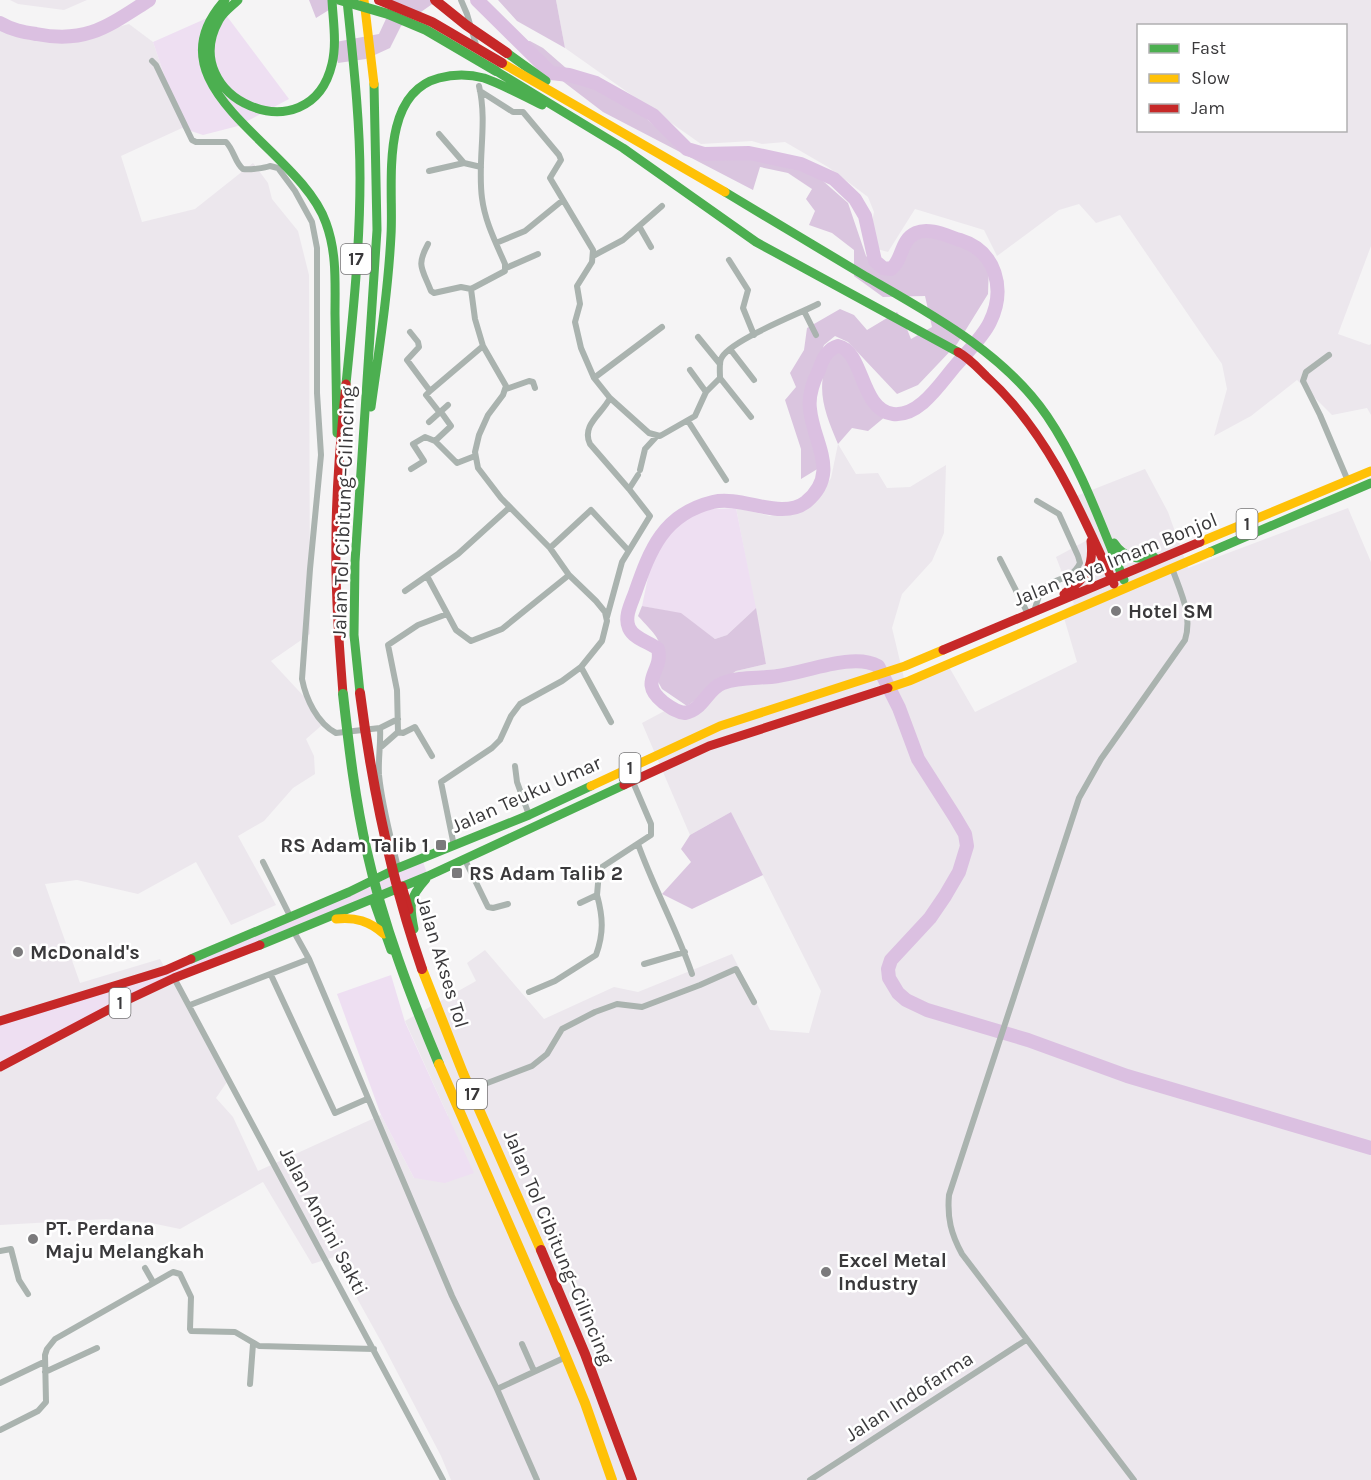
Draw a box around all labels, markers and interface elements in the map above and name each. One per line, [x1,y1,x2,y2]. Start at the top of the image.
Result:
legend [1137,24,1347,132]
text: Fast [1191,37,1226,59]
text: Slow [1191,67,1230,89]
text: Jam [1191,97,1225,119]
road number: 17 [341,244,371,274]
street label: Jalan Tol Cibitung–Cilincing [328,386,359,638]
street label: Jalan Raya Imam Bonjol [1010,508,1220,611]
road number: 1 [1236,509,1258,539]
place label: Hotel SM [1128,600,1213,623]
marker: Hotel SM [1109,604,1123,618]
street label: Jalan Teuku Umar [448,751,605,838]
road number: 1 [620,753,640,783]
place label: RS Adam Talib 1 [280,834,429,857]
marker: RS Adam Talib 1 [434,838,448,852]
place label: RS Adam Talib 2 [469,862,623,885]
marker: RS Adam Talib 2 [450,866,464,880]
street label: Jalan Akses Tol [412,894,473,1031]
place label: McDonald's [30,941,140,964]
marker: McDonald's [11,945,25,959]
road number: 1 [110,988,130,1018]
road number: 17 [457,1079,487,1109]
street label: Jalan Tol Cibitung–Cilincing [499,1127,618,1368]
street label: Jalan Andini Sakti [275,1143,372,1299]
place label: PT. Perdana Maju Melangkah [45,1217,204,1263]
marker: PT. Perdana Maju Melangkah [26,1232,40,1246]
place label: Excel Metal Industry [838,1249,947,1295]
marker: Excel Metal Industry [819,1265,833,1279]
street label: Jalan Indofarma [841,1347,978,1446]

